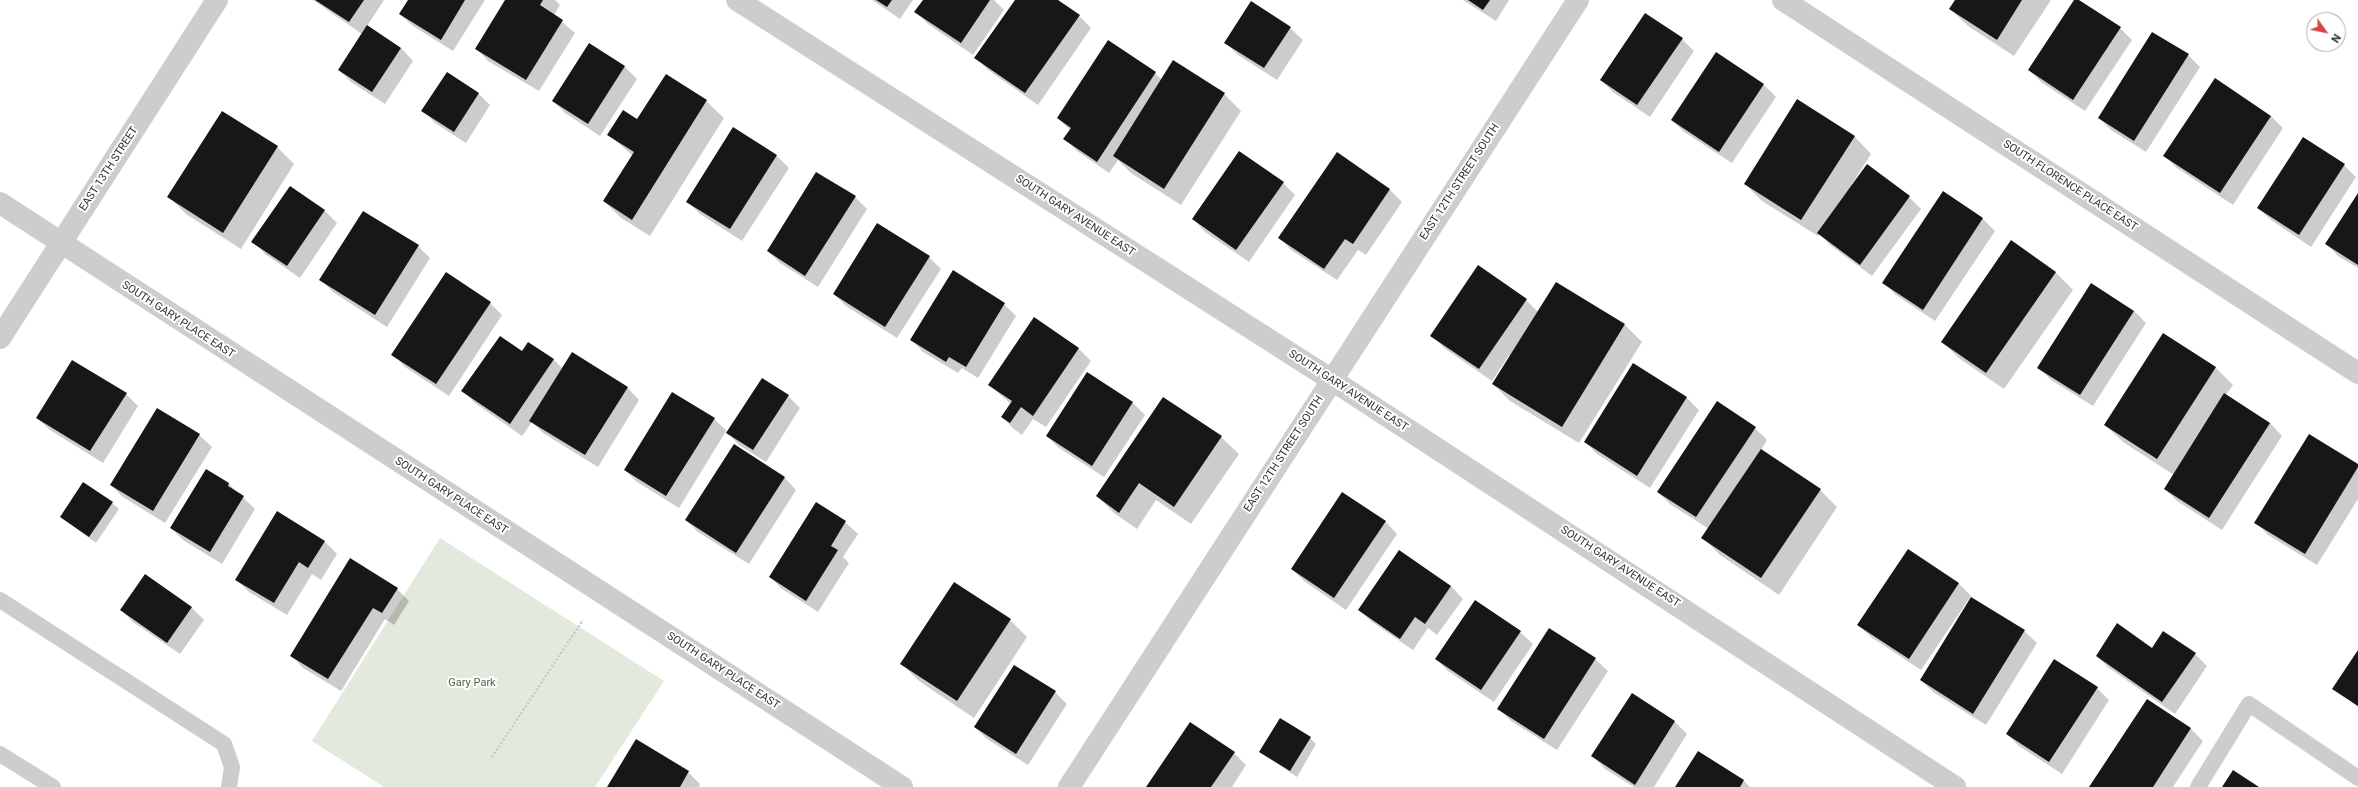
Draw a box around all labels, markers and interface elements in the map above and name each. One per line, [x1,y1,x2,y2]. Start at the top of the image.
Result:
north arrow [2306,12,2346,52]
text: N [2328,31,2343,45]
street label: EAST 12TH STREET SOUTH [1417,121,1503,243]
street label: EAST 13TH STREET [77,124,141,214]
street label: SOUTH FLORENCE PLACE EAST [2000,138,2140,234]
street label: SOUTH GARY AVENUE EAST [1013,173,1137,259]
street label: SOUTH GARY PLACE EAST [119,279,237,361]
street label: SOUTH GARY AVENUE EAST [1286,348,1410,434]
street label: EAST 12TH STREET SOUTH [1241,393,1327,515]
street label: SOUTH GARY PLACE EAST [392,455,510,537]
street label: SOUTH GARY AVENUE EAST [1558,524,1682,610]
street label: SOUTH GARY PLACE EAST [664,630,782,712]
park label: Gary Park [448,676,496,690]

